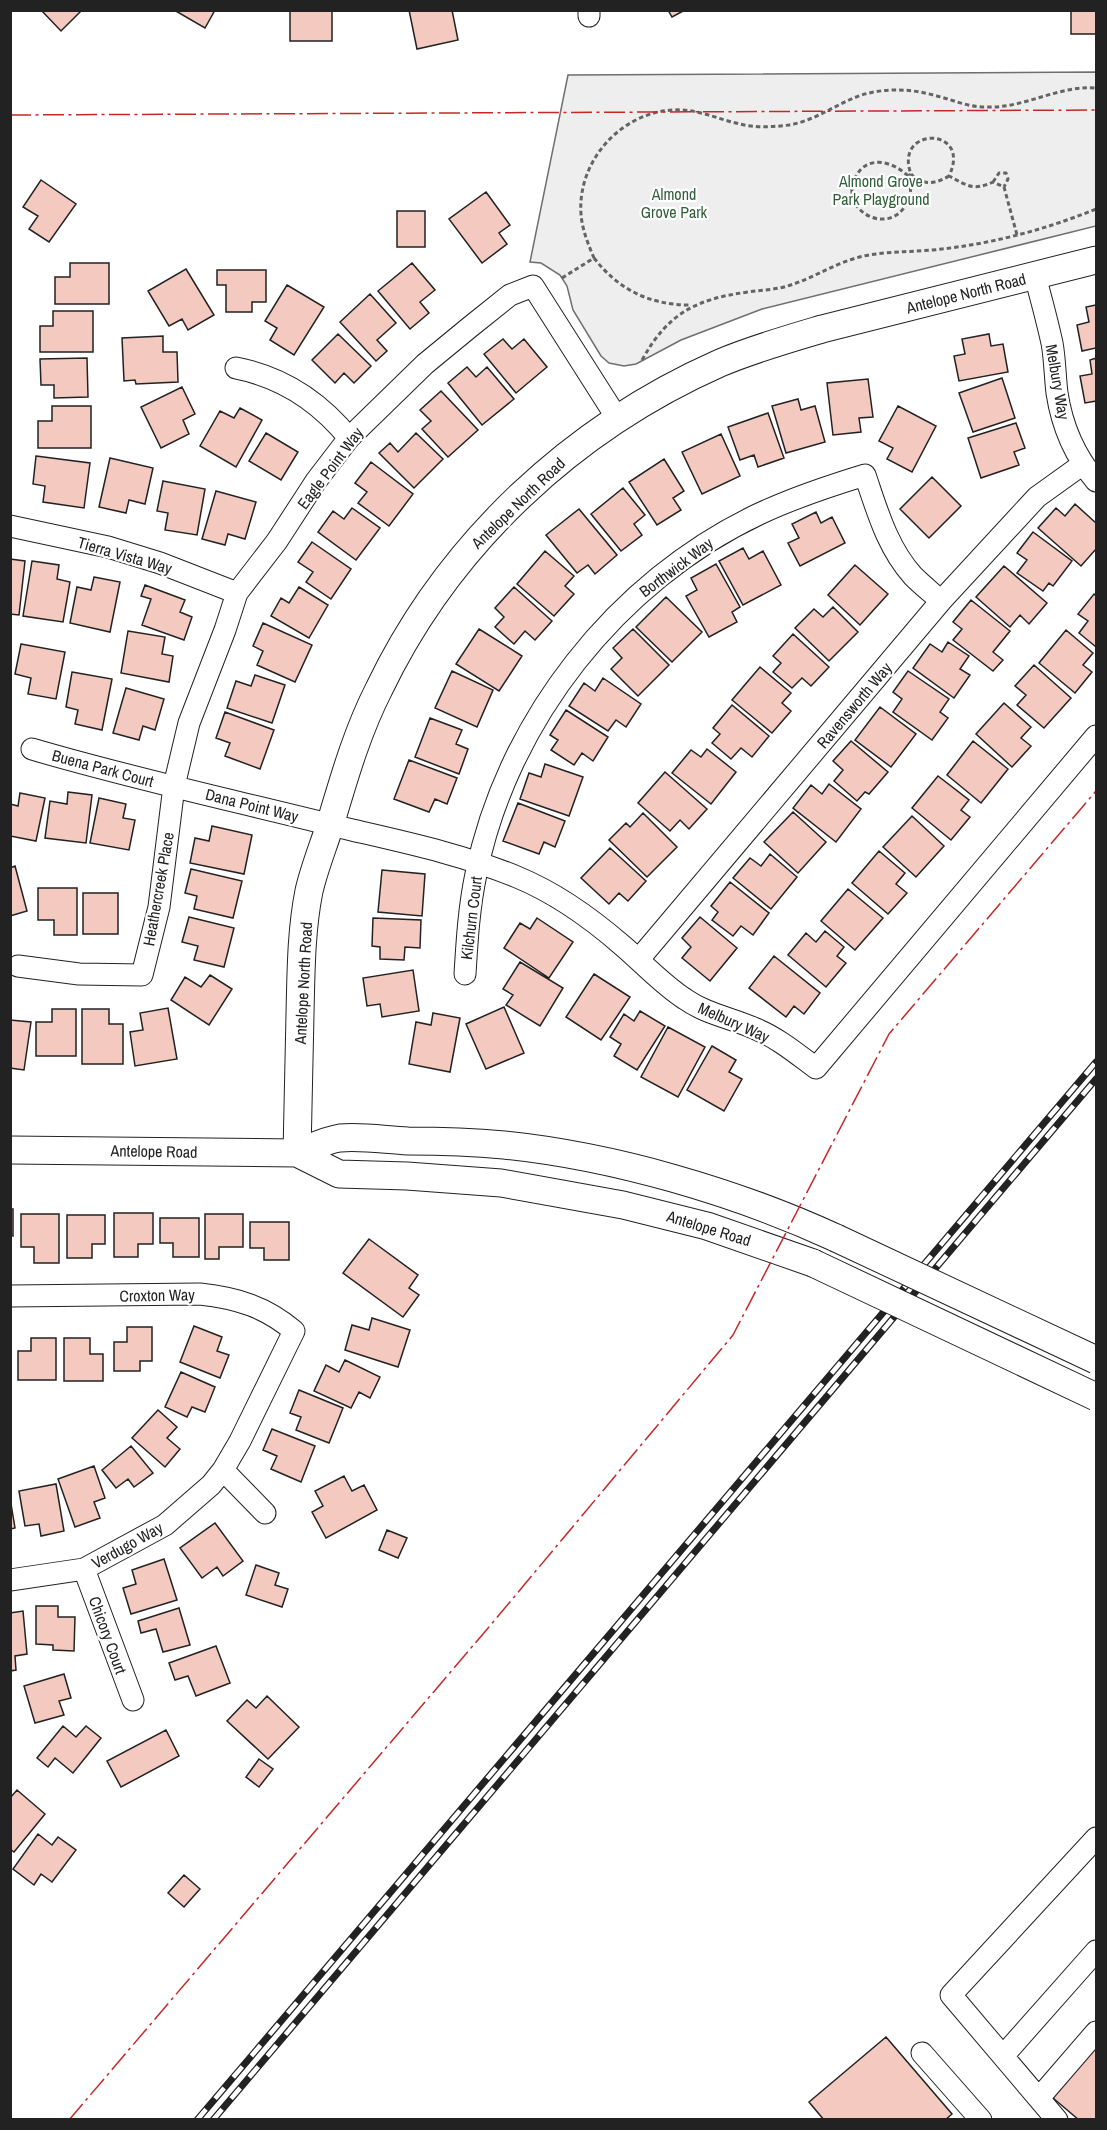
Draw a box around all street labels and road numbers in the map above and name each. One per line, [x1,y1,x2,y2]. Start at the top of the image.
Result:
street label: Antelope North Road [903,268,1028,319]
street label: Melbury Way [1041,343,1076,422]
street label: Eagle Point Way [292,422,368,513]
street label: Antelope North Road [466,453,570,554]
street label: Tierra Vista Way [75,531,175,579]
street label: Borthwick Way [635,532,718,602]
street label: Ravensworth Way [812,657,897,753]
street label: Buena Park Court [50,744,157,792]
street label: Dana Point Way [203,783,301,827]
street label: Heathercreek Place [137,830,179,948]
street label: Kilchurn Court [455,875,487,961]
street label: Antelope North Road [289,921,317,1046]
street label: Melbury Way [695,996,774,1048]
street label: Antelope Road [109,1139,198,1163]
street label: Antelope Road [663,1204,754,1251]
street label: Croxton Way [119,1283,195,1307]
street label: Verdugo Way [87,1516,167,1574]
street label: Chicory Court [84,1593,132,1677]

